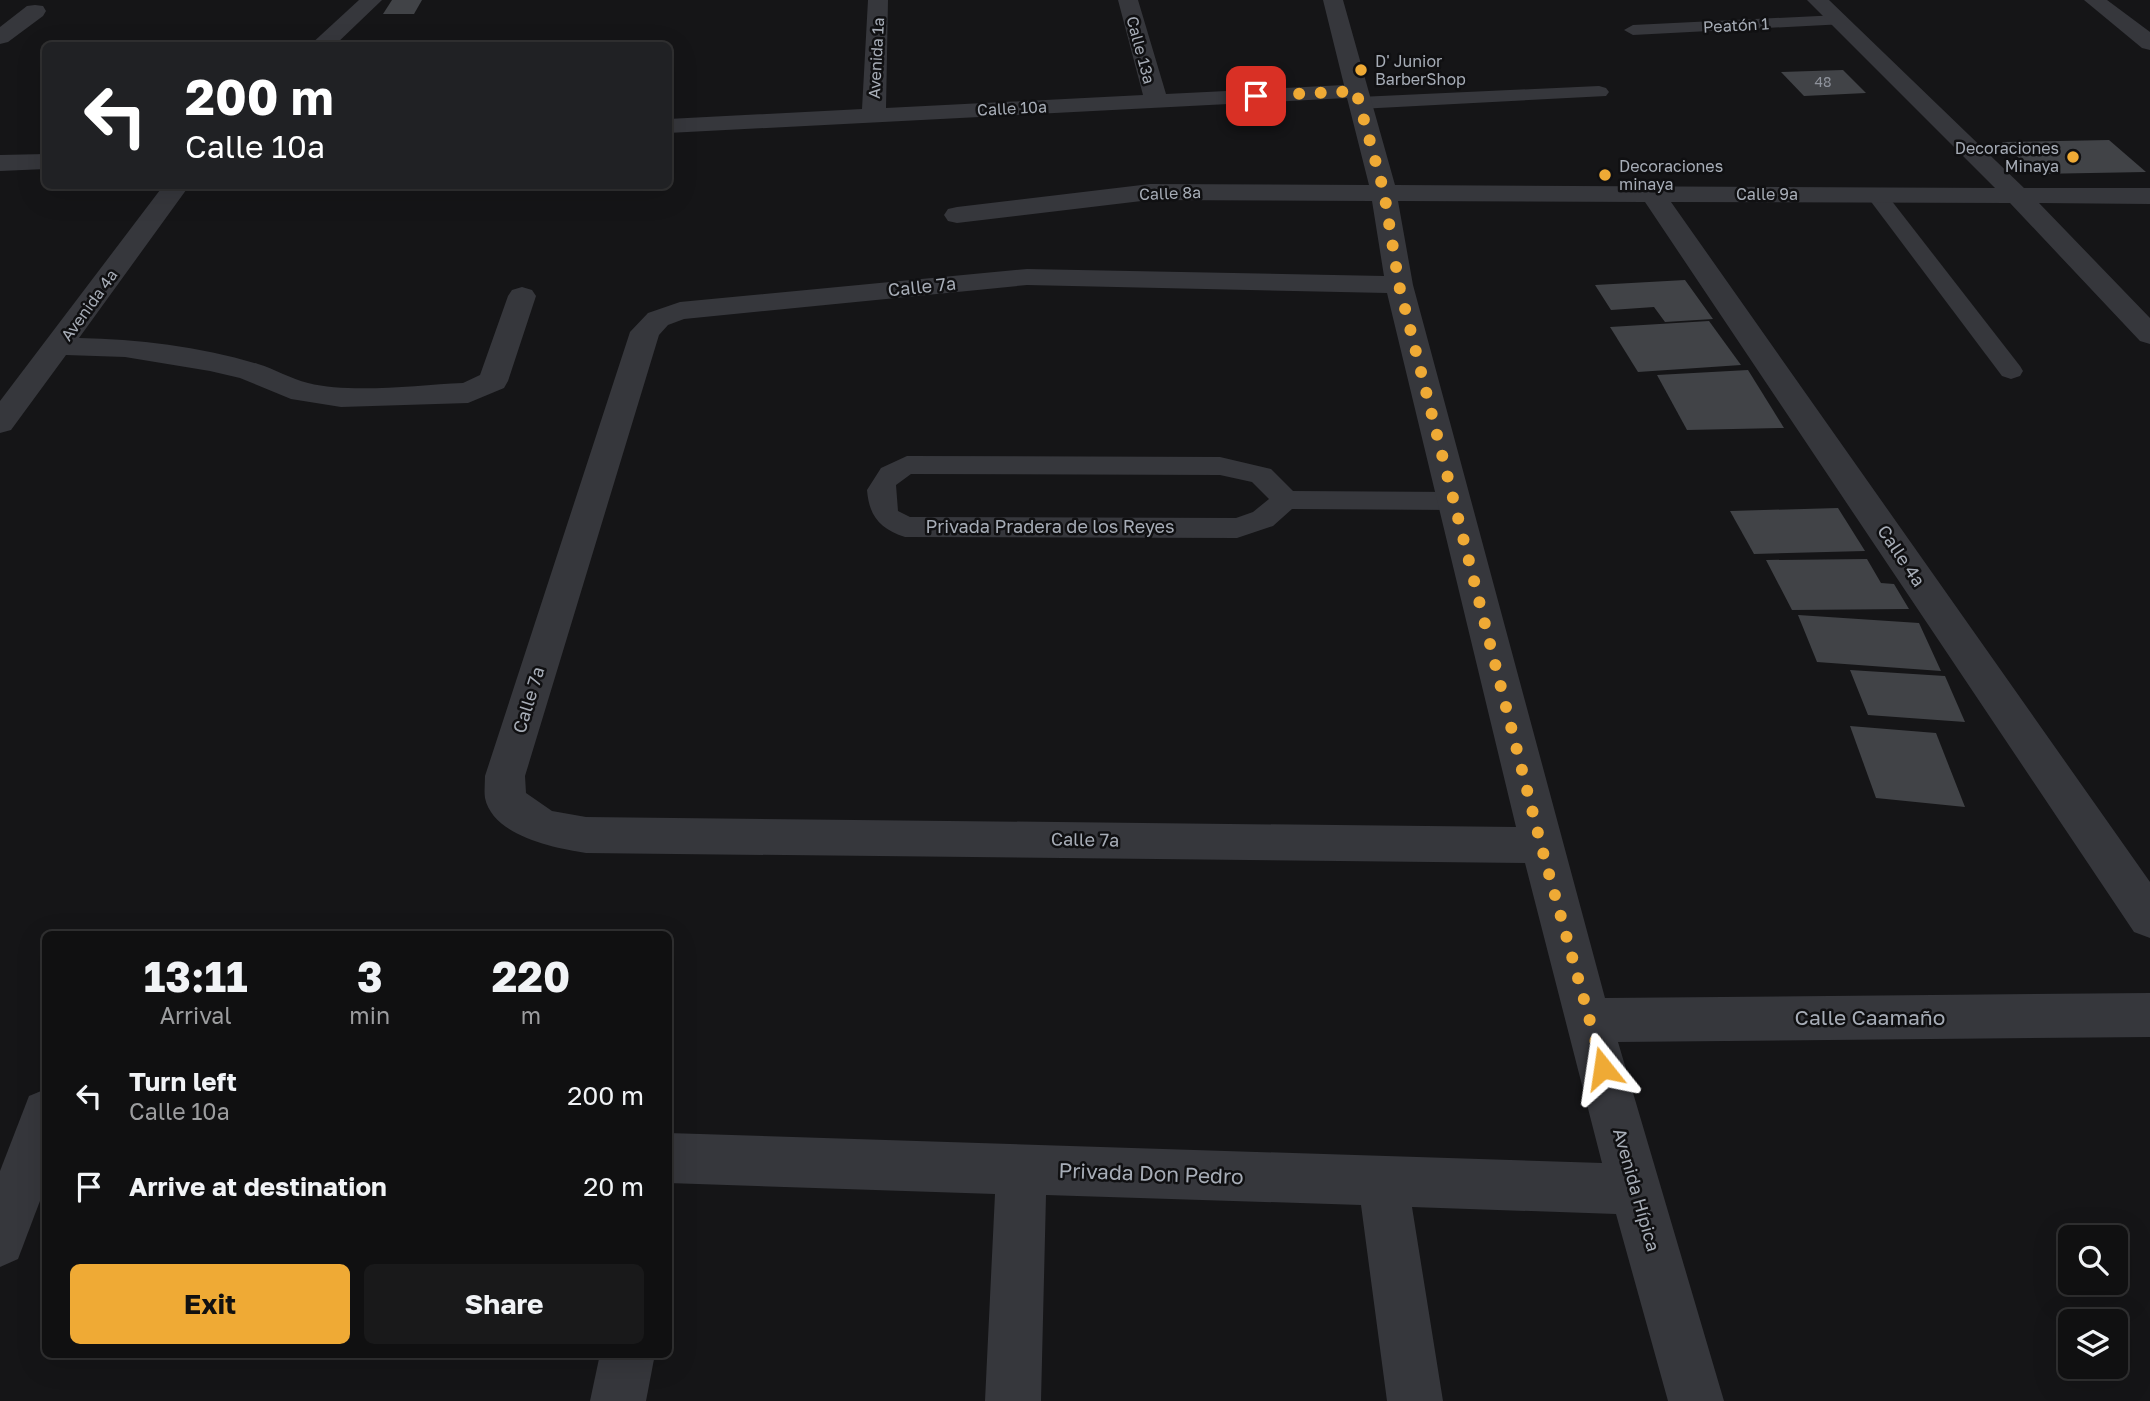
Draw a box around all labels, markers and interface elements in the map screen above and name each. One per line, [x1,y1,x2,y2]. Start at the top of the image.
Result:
street label: Peatón 1 [1702,13,1770,37]
street label: Calle 13a [1122,14,1160,86]
street label: Avenida 1a [864,17,888,99]
place label: D' Junior BarberShop [1375,51,1466,89]
marker: D' Junior BarberShop [1353,62,1369,78]
pin [1226,66,1286,126]
text: 200 m [185,67,334,126]
icon: left [70,70,161,161]
house number: 48 [1814,73,1832,90]
icon: arrive [1237,77,1275,115]
street label: Calle 10a [977,96,1047,120]
text: Calle 10a [185,127,325,165]
place label: Decoraciones Minaya [1955,138,2059,176]
marker: Decoraciones Minaya [2065,149,2081,165]
place label: Decoraciones minaya [1619,156,1723,194]
marker: Decoraciones minaya [1597,167,1613,183]
street label: Calle 8a [1139,182,1201,204]
street label: Calle 9a [1736,184,1798,204]
street label: Avenida 4a [56,265,122,345]
street label: Calle 7a [887,271,957,301]
street label: Privada Pradera de los Reyes [925,515,1175,537]
street label: Calle 4a [1873,520,1930,591]
street label: Calle 7a [508,664,549,736]
street label: Calle 7a [1051,827,1119,851]
text: 13:11 [144,951,248,1001]
text: 3 [357,951,383,1001]
text: 220 [492,951,570,1001]
text: Arrival [160,1001,232,1029]
text: min [349,1001,390,1029]
text: m [521,1001,541,1029]
street label: Calle Caamaño [1795,1004,1945,1030]
position arrow [1566,1031,1640,1105]
text: Turn left [129,1066,237,1097]
icon: left [70,1077,108,1115]
text: 200 m [567,1080,644,1111]
text: Calle 10a [129,1097,230,1125]
street label: Avenida Hípica [1609,1126,1665,1254]
street label: Privada Don Pedro [1058,1157,1244,1189]
icon: arrive [70,1168,108,1206]
text: Arrive at destination [129,1171,387,1202]
text: 20 m [583,1171,644,1202]
map controls [2058,1225,2128,1379]
button: search [2058,1225,2128,1295]
button: Exit [70,1264,350,1344]
button: Share [364,1264,644,1344]
button: layers [2058,1309,2128,1379]

